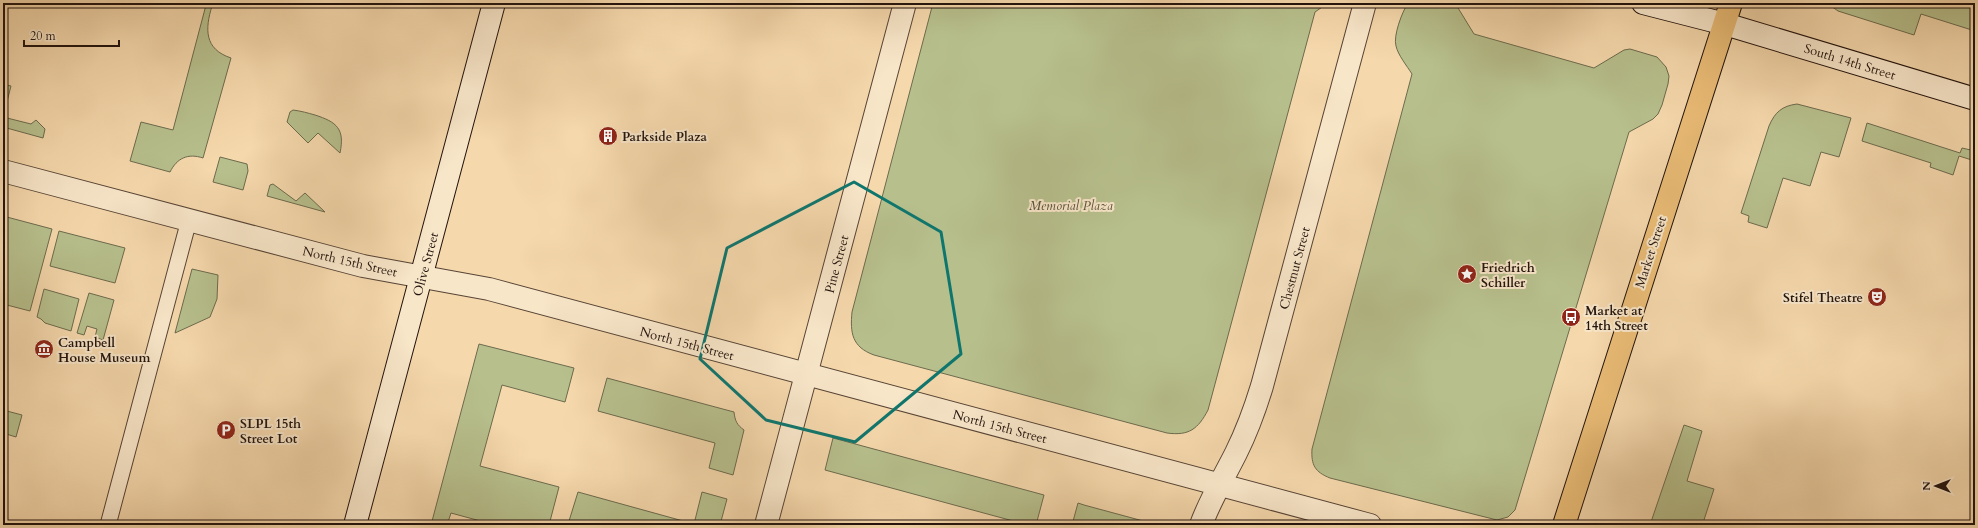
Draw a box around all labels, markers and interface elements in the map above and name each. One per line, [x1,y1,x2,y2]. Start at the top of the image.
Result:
scale bar [24,22,119,48]
text: 20 m [30,28,57,44]
street label: South 14th Street [1802,40,1898,84]
building icon: Parkside Plaza [597,125,619,147]
place label: Parkside Plaza [622,128,708,146]
park label: Memorial Plaza [1029,197,1113,215]
street label: Market Street [1631,214,1671,290]
street label: Chestnut Street [1275,225,1315,312]
street label: Olive Street [409,230,443,298]
street label: Pine Street [821,233,853,295]
street label: North 15th Street [301,242,399,282]
place label: Friedrich Schiller [1481,259,1535,292]
place icon: Friedrich Schiller [1456,263,1478,285]
theatre icon: Stifel Theatre [1866,286,1888,308]
place label: Stifel Theatre [1783,289,1863,307]
place label: Market at 14th Street [1585,302,1648,335]
bus stop icon: Market at 14th Street [1560,306,1582,328]
street label: North 15th Street [638,323,736,365]
place label: Campbell House Museum [58,334,150,367]
museum icon: Campbell House Museum [33,338,55,360]
street label: North 15th Street [951,406,1049,448]
place label: SLPL 15th Street Lot [240,415,301,448]
parking icon: SLPL 15th Street Lot [215,419,237,441]
north arrow [1916,466,1956,506]
text: N [1919,481,1934,491]

